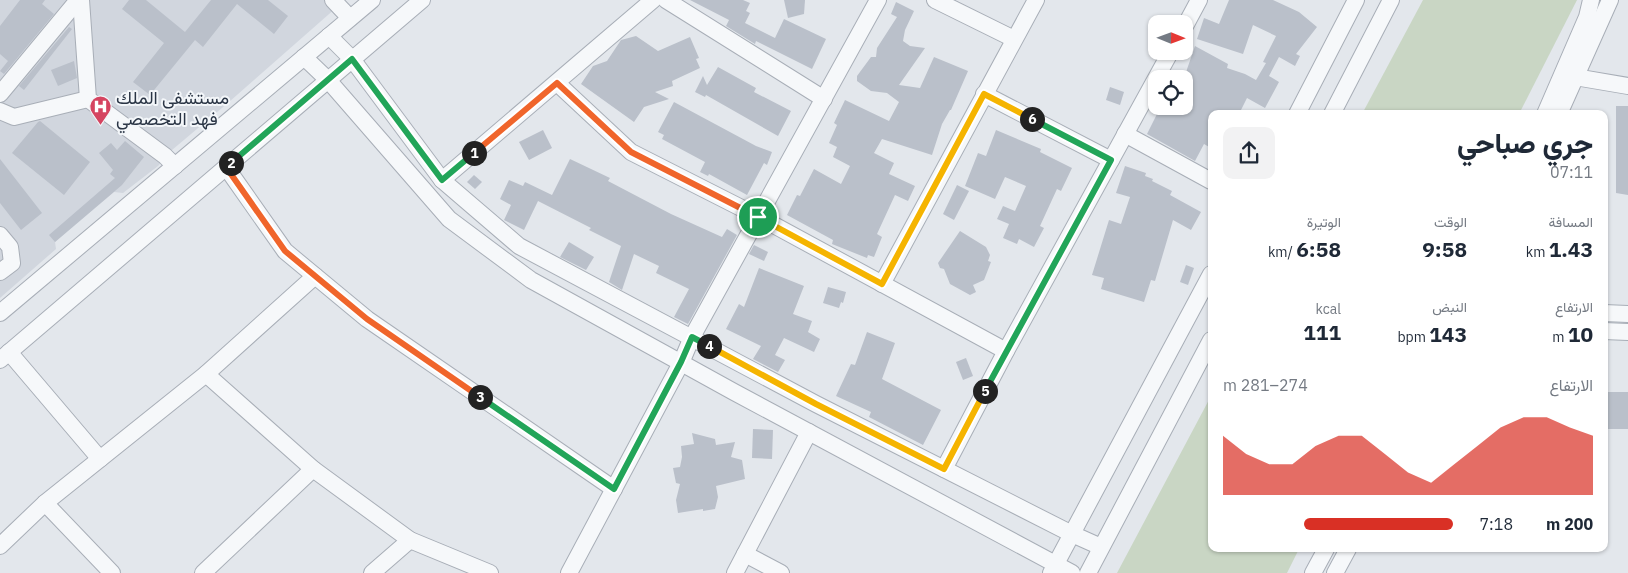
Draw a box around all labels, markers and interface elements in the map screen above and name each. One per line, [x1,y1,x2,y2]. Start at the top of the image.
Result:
north arrow [1148,15,1192,60]
map controls [1148,15,1193,115]
button: locate [1148,70,1193,115]
place label: مستشفى الملك فهد التخصصي [116,86,229,134]
hospital icon: مستشفى الملك فهد التخصصي [88,95,112,126]
pin: 6 [1020,106,1044,132]
text: 6 [1028,110,1037,128]
text: جري صباحي [1457,124,1593,161]
button: share [1223,127,1275,179]
pin: 1 [462,140,486,166]
text: 1 [470,144,479,162]
pin: 2 [218,150,244,176]
text: 2 [227,154,236,172]
text: 07:11 [1550,162,1593,182]
pin [737,196,779,238]
icon: arrive [744,203,772,231]
text: الوتيرة [1307,213,1341,231]
text: الوقت [1434,213,1467,231]
text: المسافة [1549,213,1593,231]
text: 6:58 [1296,235,1341,263]
text: 9:58 [1422,235,1467,263]
text: 1.43 [1549,235,1593,263]
text: /km [1268,243,1296,261]
text: km [1526,243,1549,261]
text: النبض [1432,298,1467,316]
text: الارتفاع [1555,298,1593,316]
text: kcal [1316,300,1341,318]
text: 111 [1303,318,1341,346]
text: 143 [1429,320,1467,348]
text: 10 [1568,320,1593,348]
text: bpm [1397,328,1429,346]
text: m [1552,328,1568,346]
pin: 4 [696,334,722,358]
text: 4 [705,337,714,355]
text: 274–281 m [1223,375,1308,395]
text: الارتفاع [1550,375,1593,395]
pin: 5 [972,378,998,404]
text: 5 [981,382,990,400]
pin: 3 [468,384,492,410]
text: 3 [476,388,485,406]
text: 7:18 [1480,514,1513,534]
text: 200 m [1546,514,1593,534]

